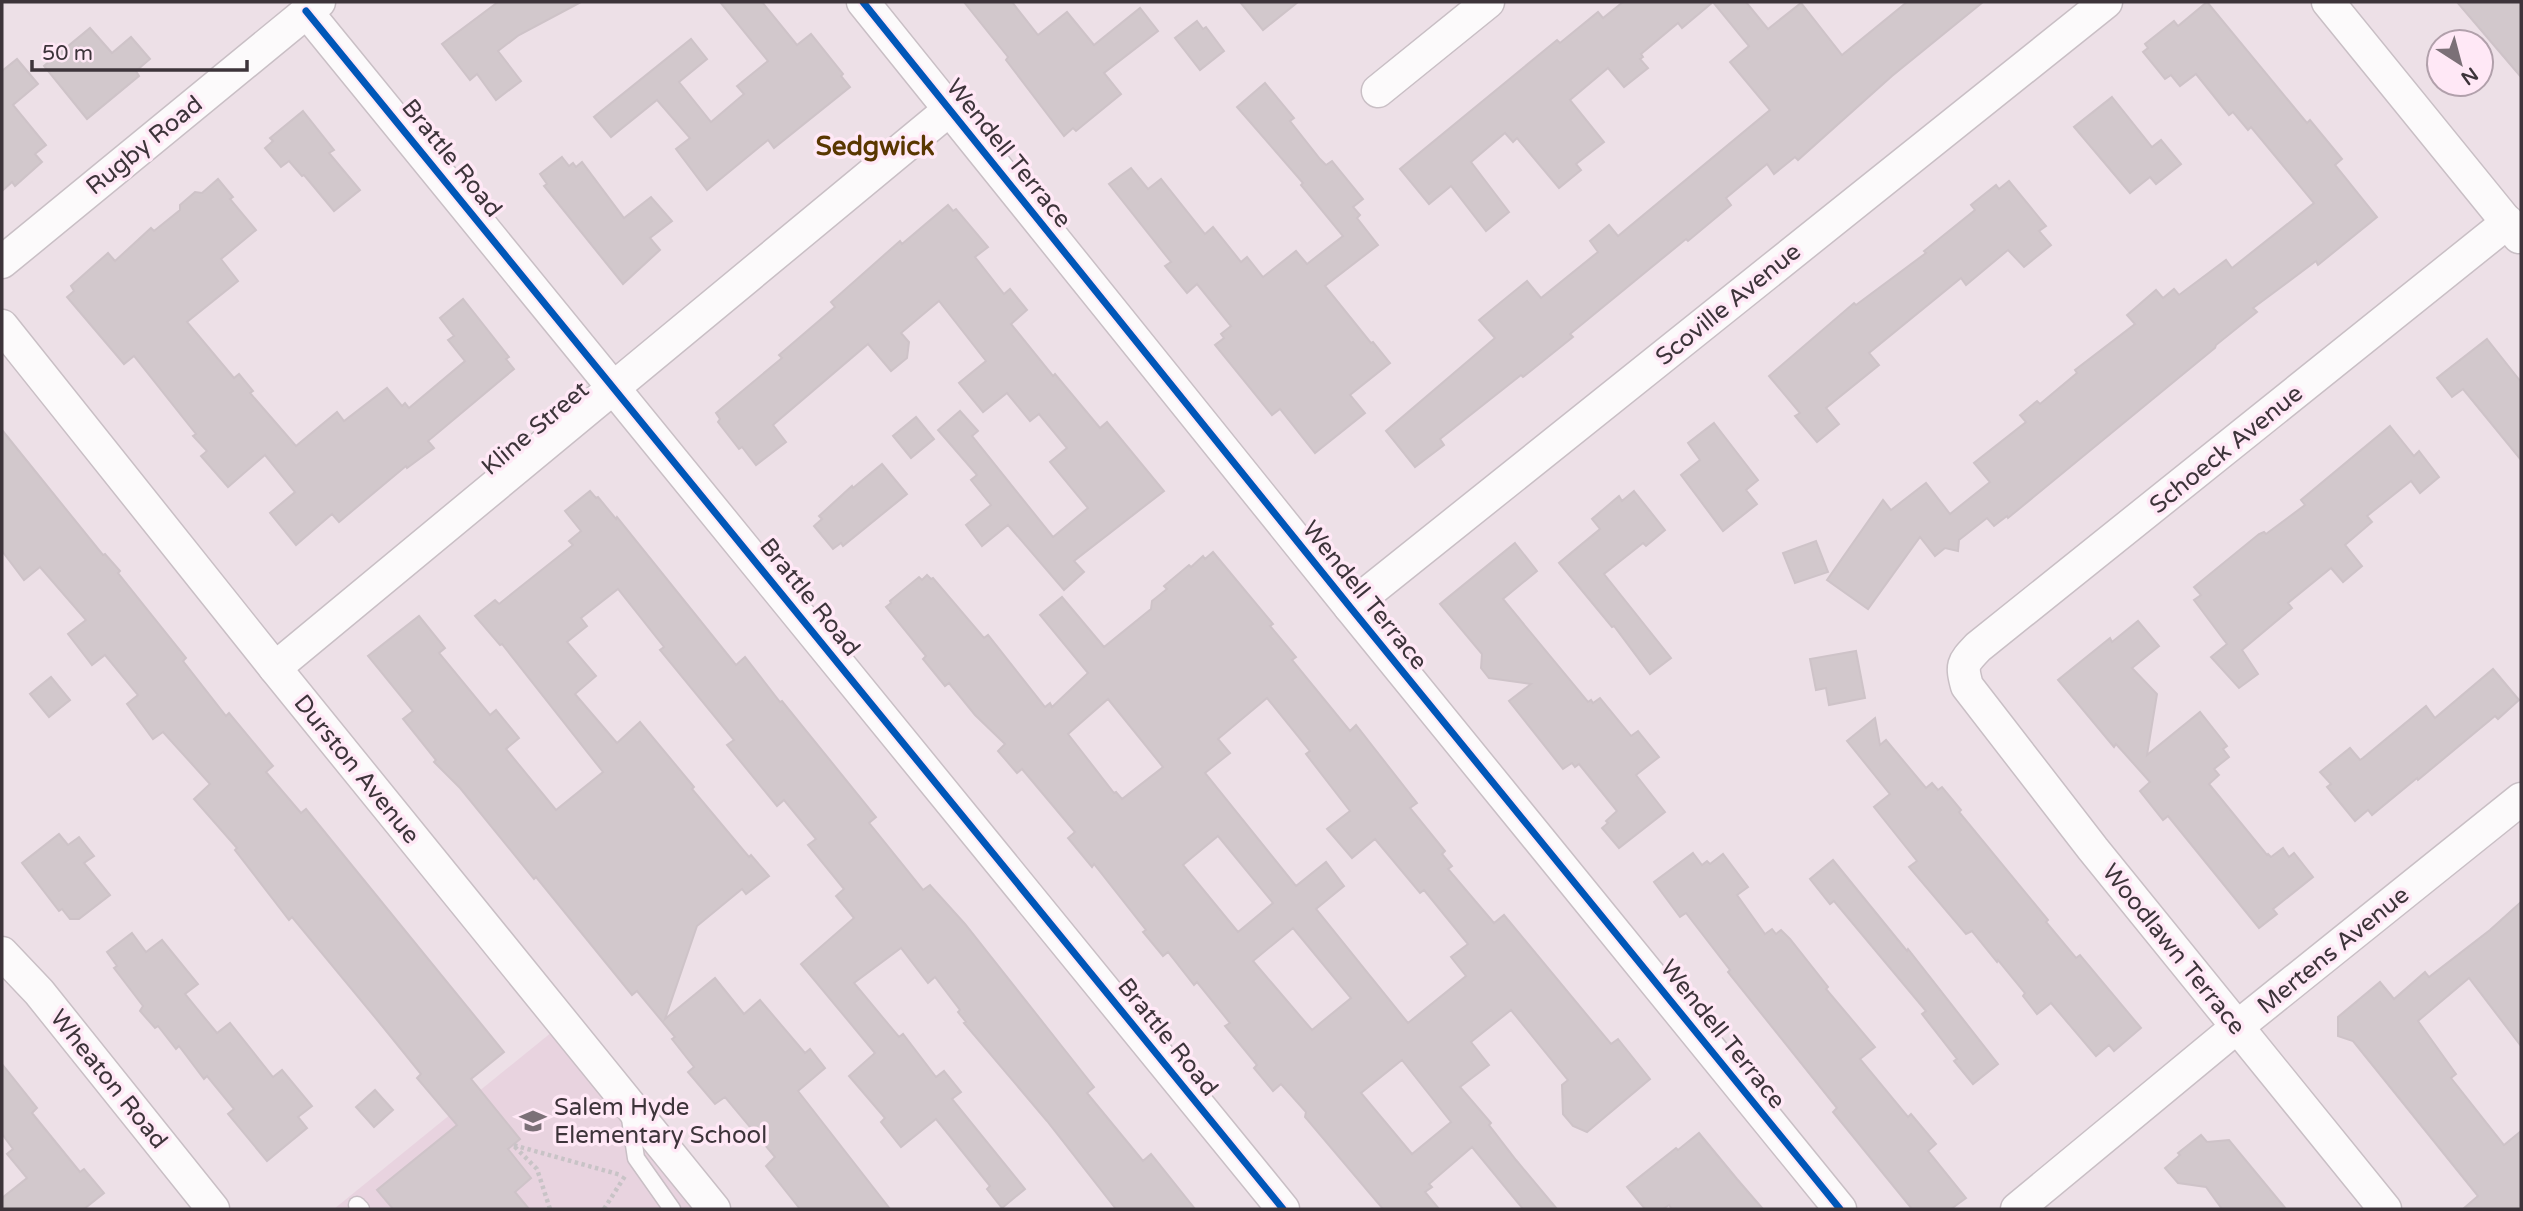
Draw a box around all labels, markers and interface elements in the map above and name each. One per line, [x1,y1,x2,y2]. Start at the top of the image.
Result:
scale bar [32,28,247,72]
north arrow [2425,28,2495,98]
text: 50 m [42,41,93,66]
text: N [2457,63,2482,89]
street label: Wendell Terrace [940,73,1078,234]
street label: Rugby Road [80,90,208,201]
street label: Brattle Road [395,94,508,223]
district label: Sedgwick [816,131,934,162]
street label: Scoville Avenue [1650,237,1807,372]
street label: Kline Street [476,375,595,482]
street label: Schoeck Avenue [2144,379,2309,520]
street label: Wendell Terrace [1296,515,1434,676]
street label: Brattle Road [753,533,866,662]
street label: Durston Avenue [288,689,426,850]
street label: Woodlawn Terrace [2096,858,2251,1041]
street label: Mertens Avenue [2252,880,2415,1020]
street label: Wendell Terrace [1654,954,1792,1115]
street label: Brattle Road [1111,973,1224,1102]
street label: Wheaton Road [44,1004,174,1155]
place label: Salem Hyde Elementary School [554,1093,767,1150]
school or university icon: Salem Hyde Elementary School [518,1106,548,1136]

